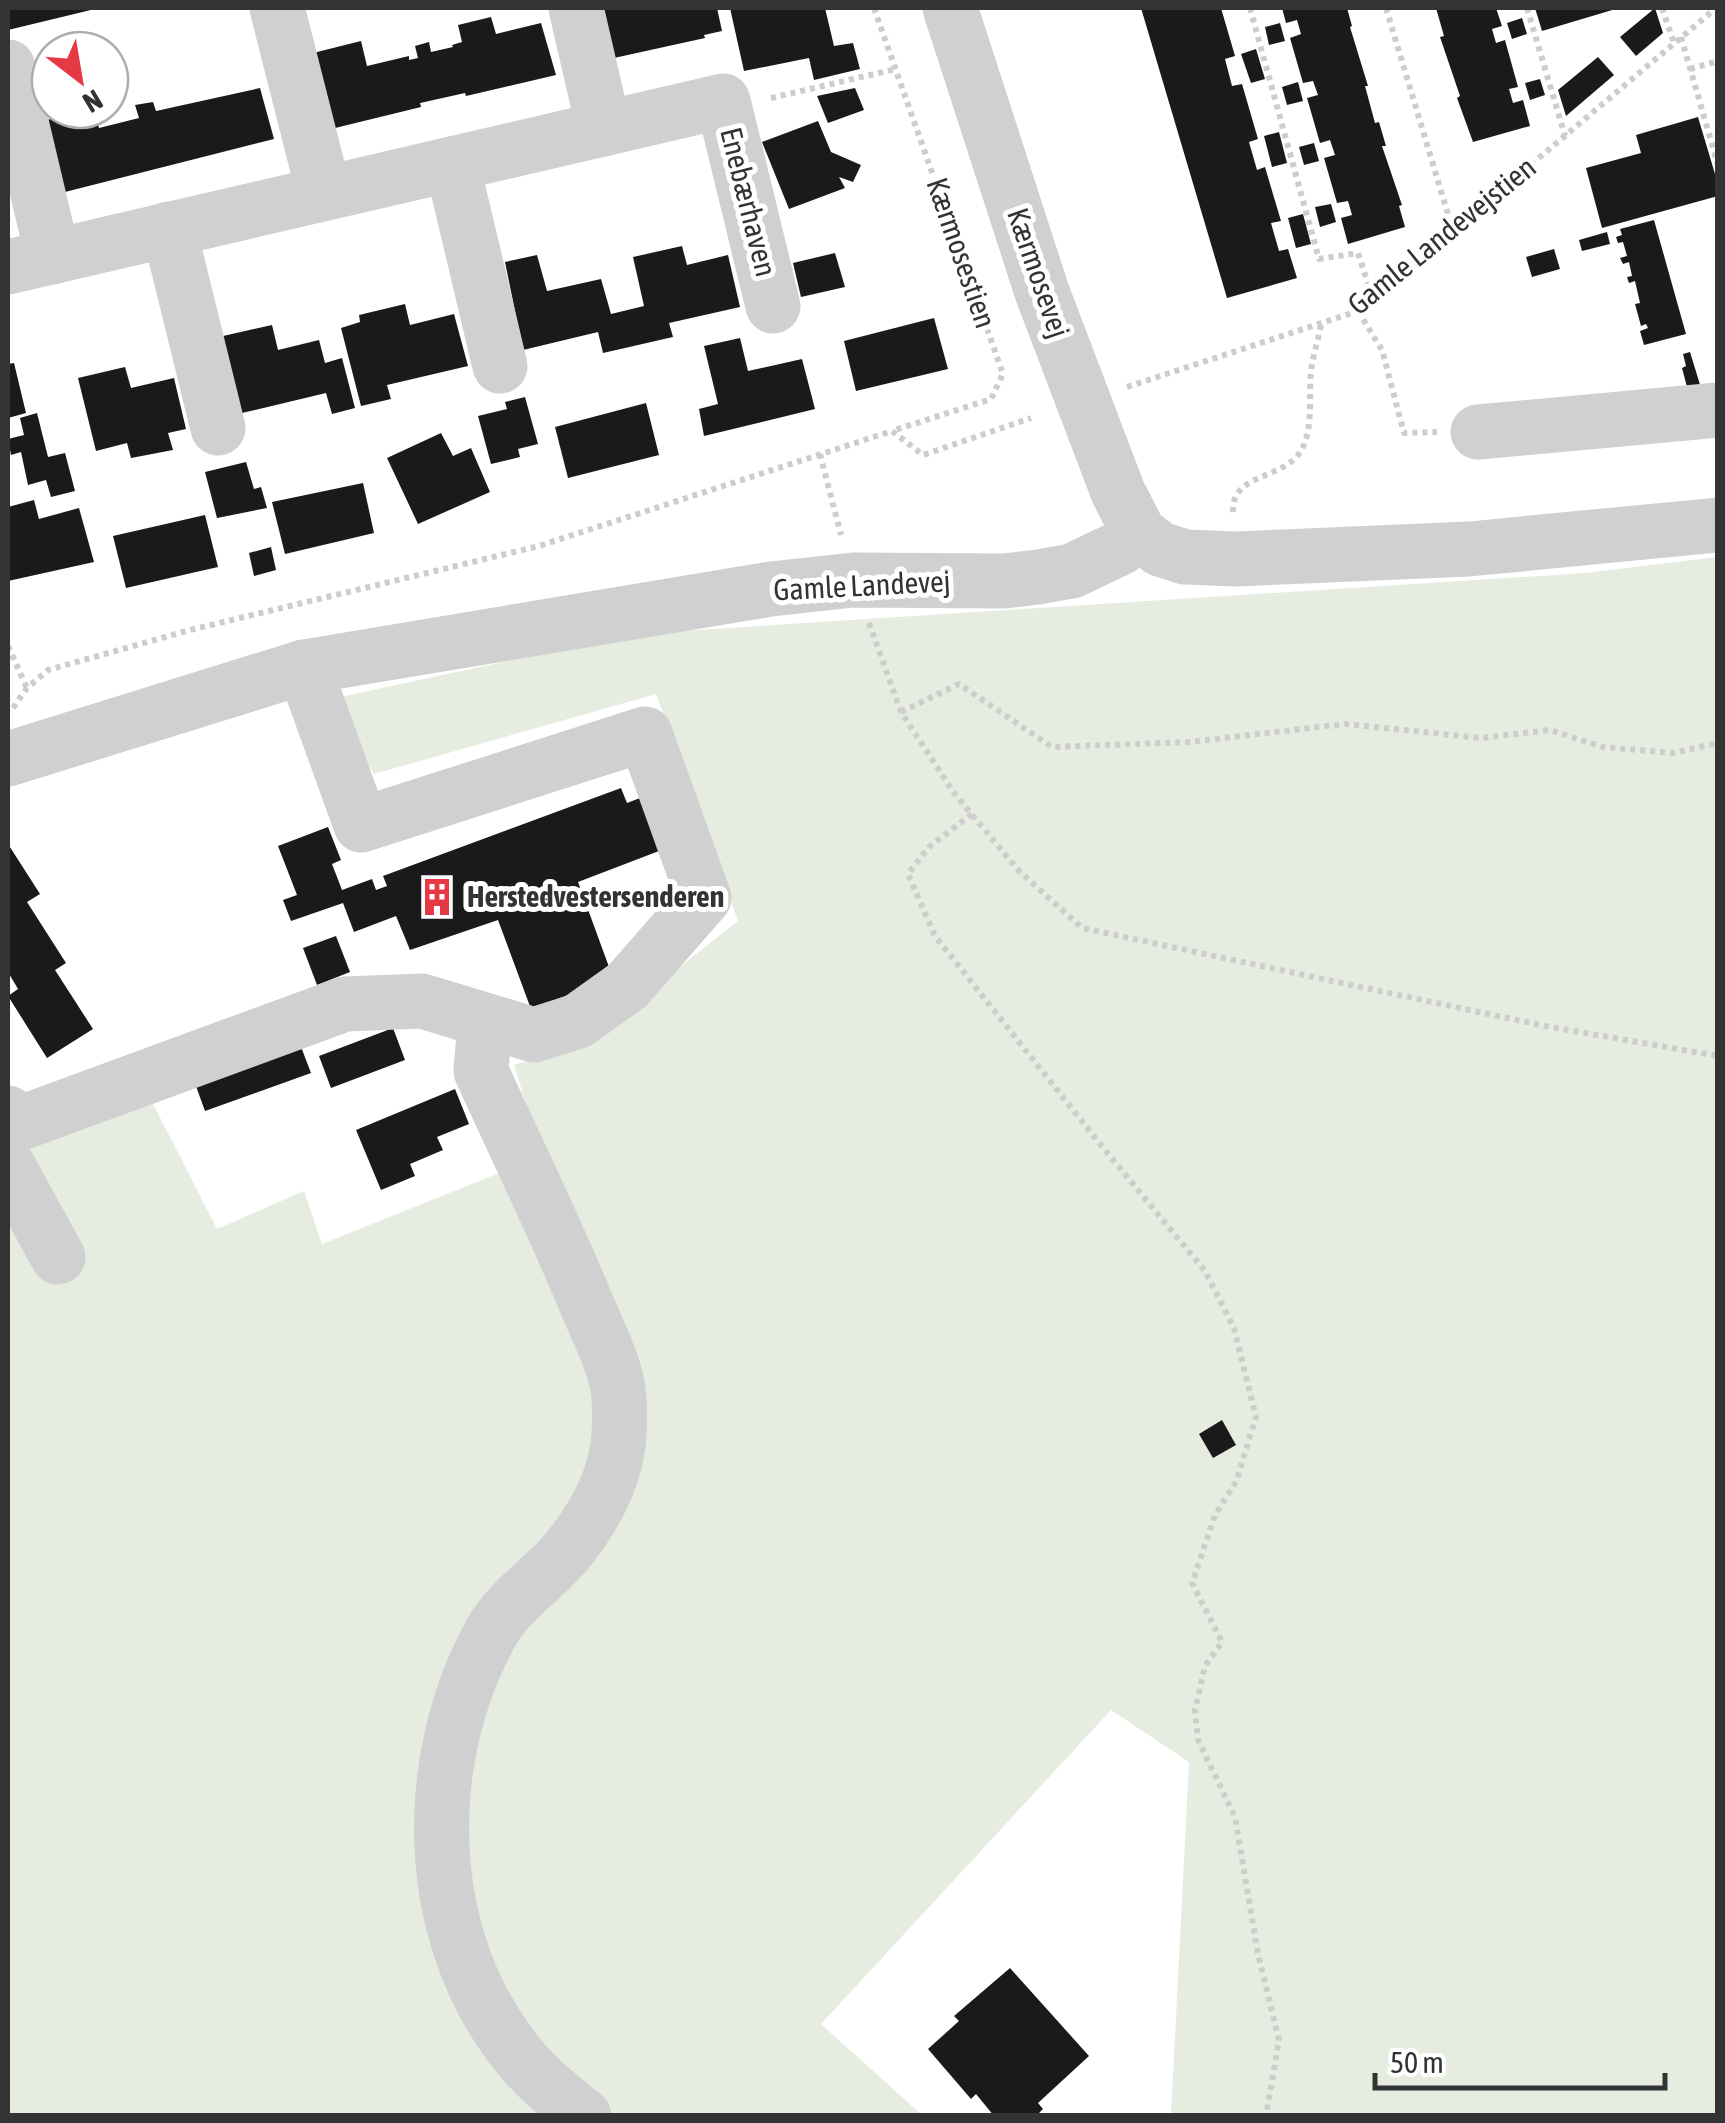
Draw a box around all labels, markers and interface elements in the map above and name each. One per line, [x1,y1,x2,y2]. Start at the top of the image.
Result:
north arrow [30,30,130,130]
text: N [78,83,108,119]
street label: Enebærhaven [714,124,784,280]
street label: Gamle Landevejstien [1341,149,1542,321]
street label: Kærmosestien [920,173,1004,332]
street label: Kærmosevej [1001,203,1077,342]
street label: Gamle Landevej [773,563,951,607]
building icon: Herstedvestersenderen [416,876,458,918]
place label: Herstedvestersenderen [467,879,724,913]
scale bar [1375,2028,1665,2090]
text: 50 m [1390,2045,1444,2079]

